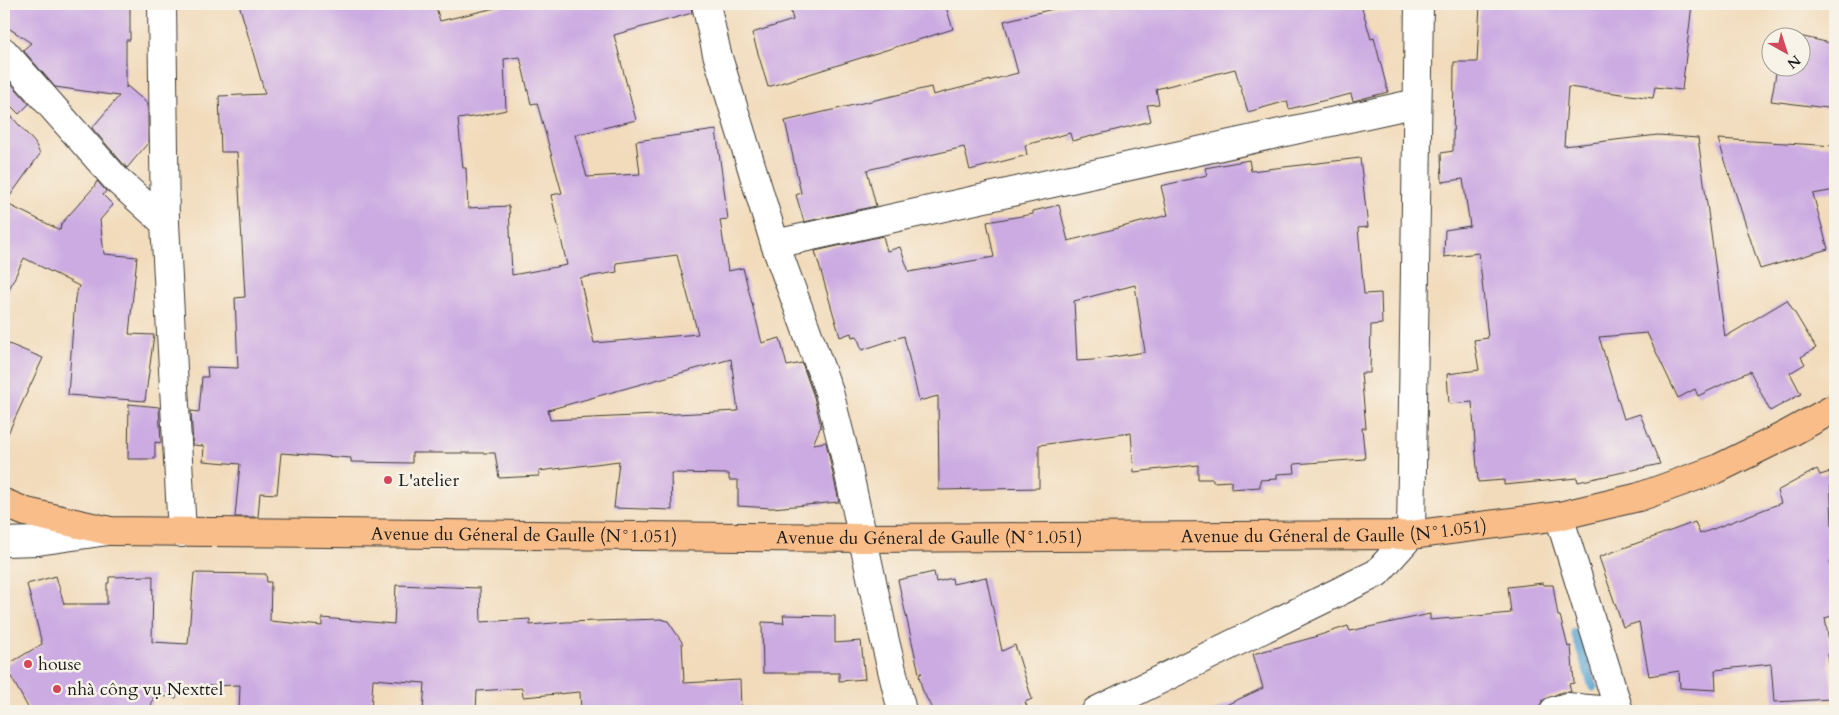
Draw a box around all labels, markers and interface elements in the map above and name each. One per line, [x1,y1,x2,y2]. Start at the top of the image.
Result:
north arrow [1762,28,1812,78]
text: N [1783,51,1805,73]
place label: L'atelier [398,468,459,493]
marker: L'atelier [382,474,394,486]
street label: Avenue du Géneral de Gaulle (N°1.051) [1181,513,1488,549]
street label: Avenue du Géneral de Gaulle (N°1.051) [371,521,677,549]
street label: Avenue du Géneral de Gaulle (N°1.051) [776,524,1082,551]
place label: house [38,652,82,677]
marker: house [22,658,34,670]
place label: nhà công vụ Nexttel [67,677,224,702]
marker: nhà công vụ Nexttel [51,683,63,695]

